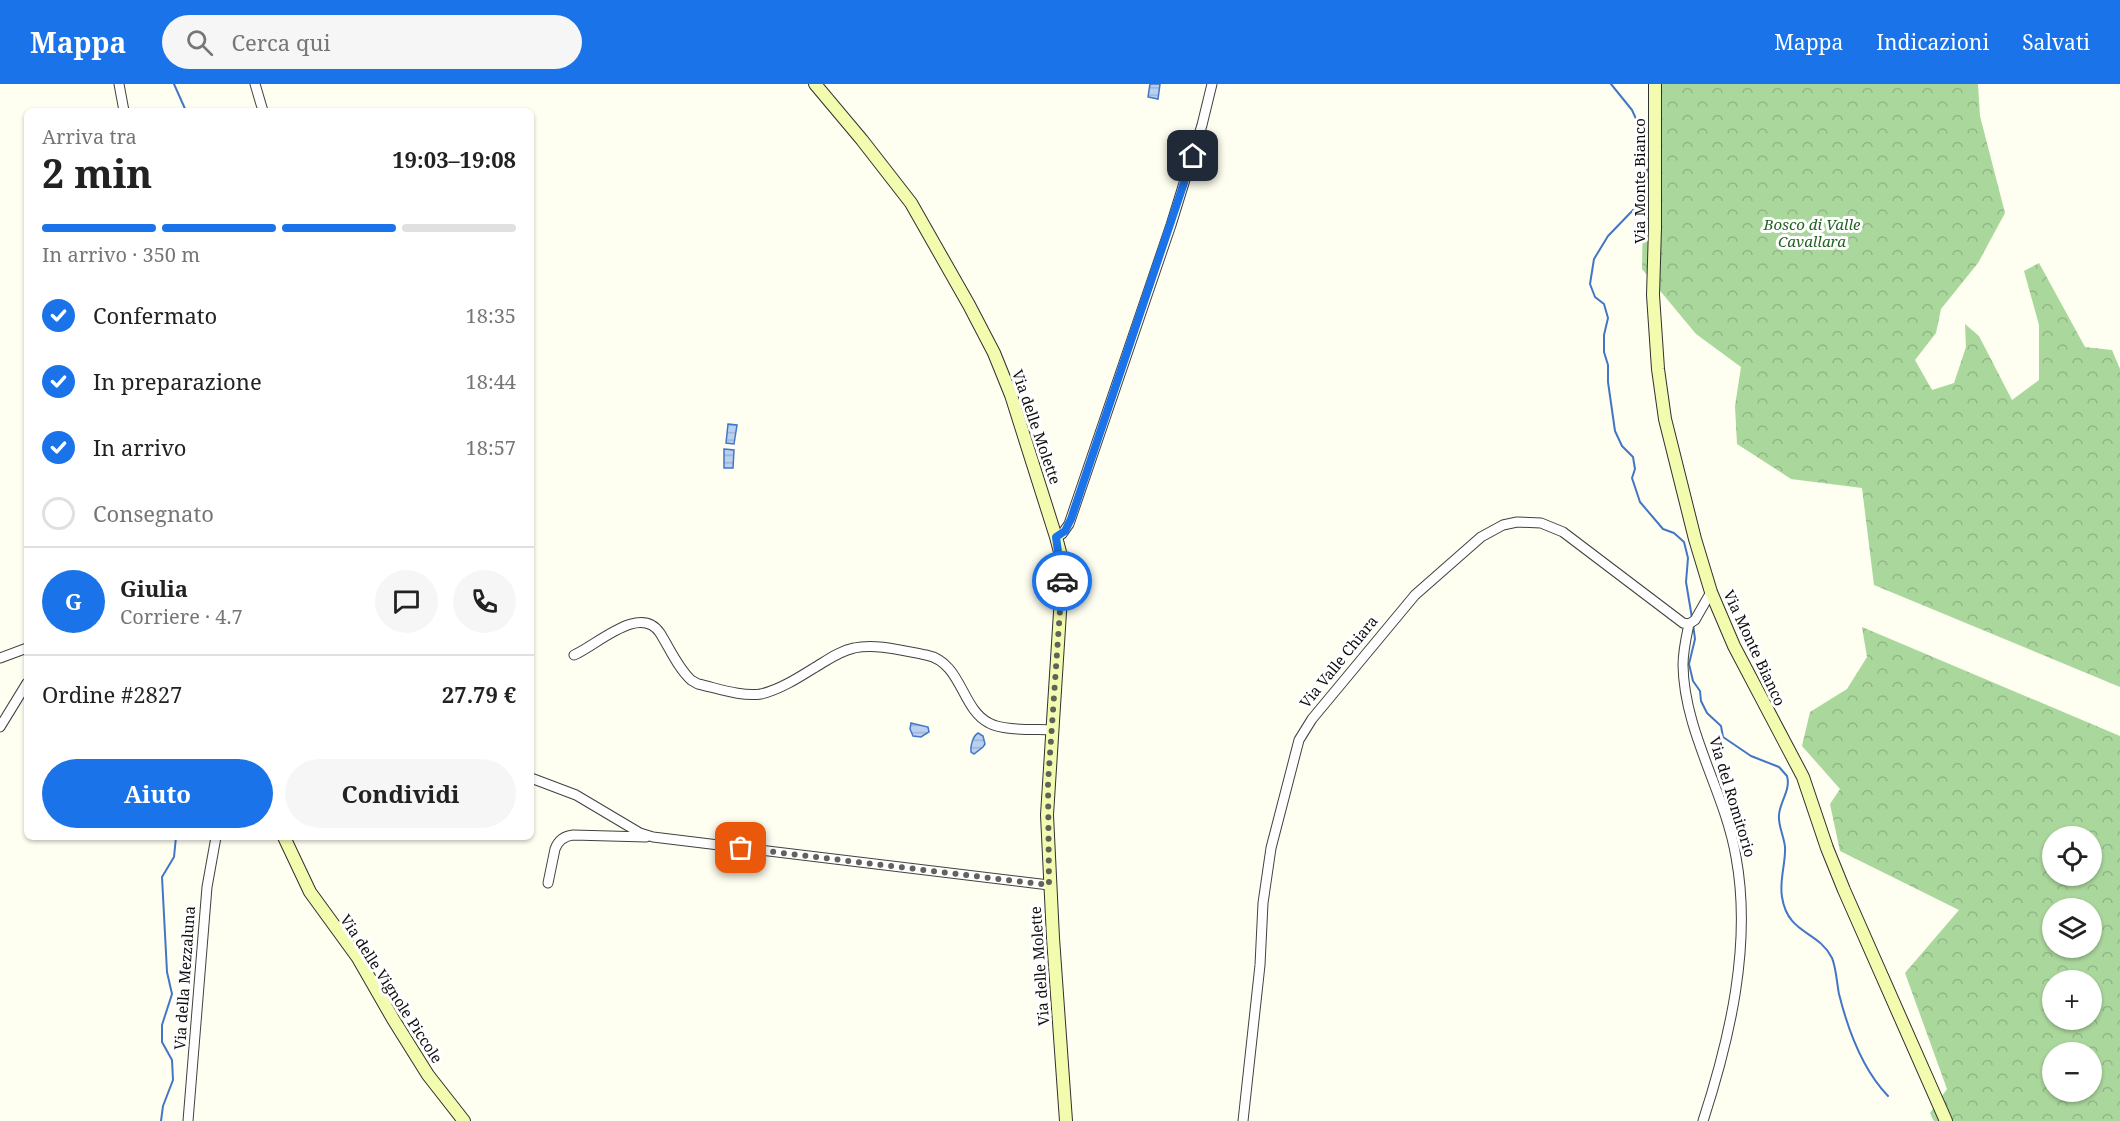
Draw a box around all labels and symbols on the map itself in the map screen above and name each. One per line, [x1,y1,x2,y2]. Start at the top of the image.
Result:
street label: Via Monte Bianco [1629,118,1649,244]
pin [1167,130,1218,181]
park label: Bosco di Valle Cavallara [1763,214,1861,251]
street label: Via delle Molette [1008,367,1066,487]
courier [1032,551,1092,611]
street label: Via Monte Bianco [1719,586,1791,709]
street label: Via Valle Chiara [1295,611,1382,712]
street label: Via del Romitorio [1705,734,1761,859]
pin [715,822,766,873]
street label: Via della Mezzaluna [169,905,199,1051]
street label: Via delle Molette [1025,906,1053,1026]
street label: Via delle Vignole Piccole [336,910,447,1067]

